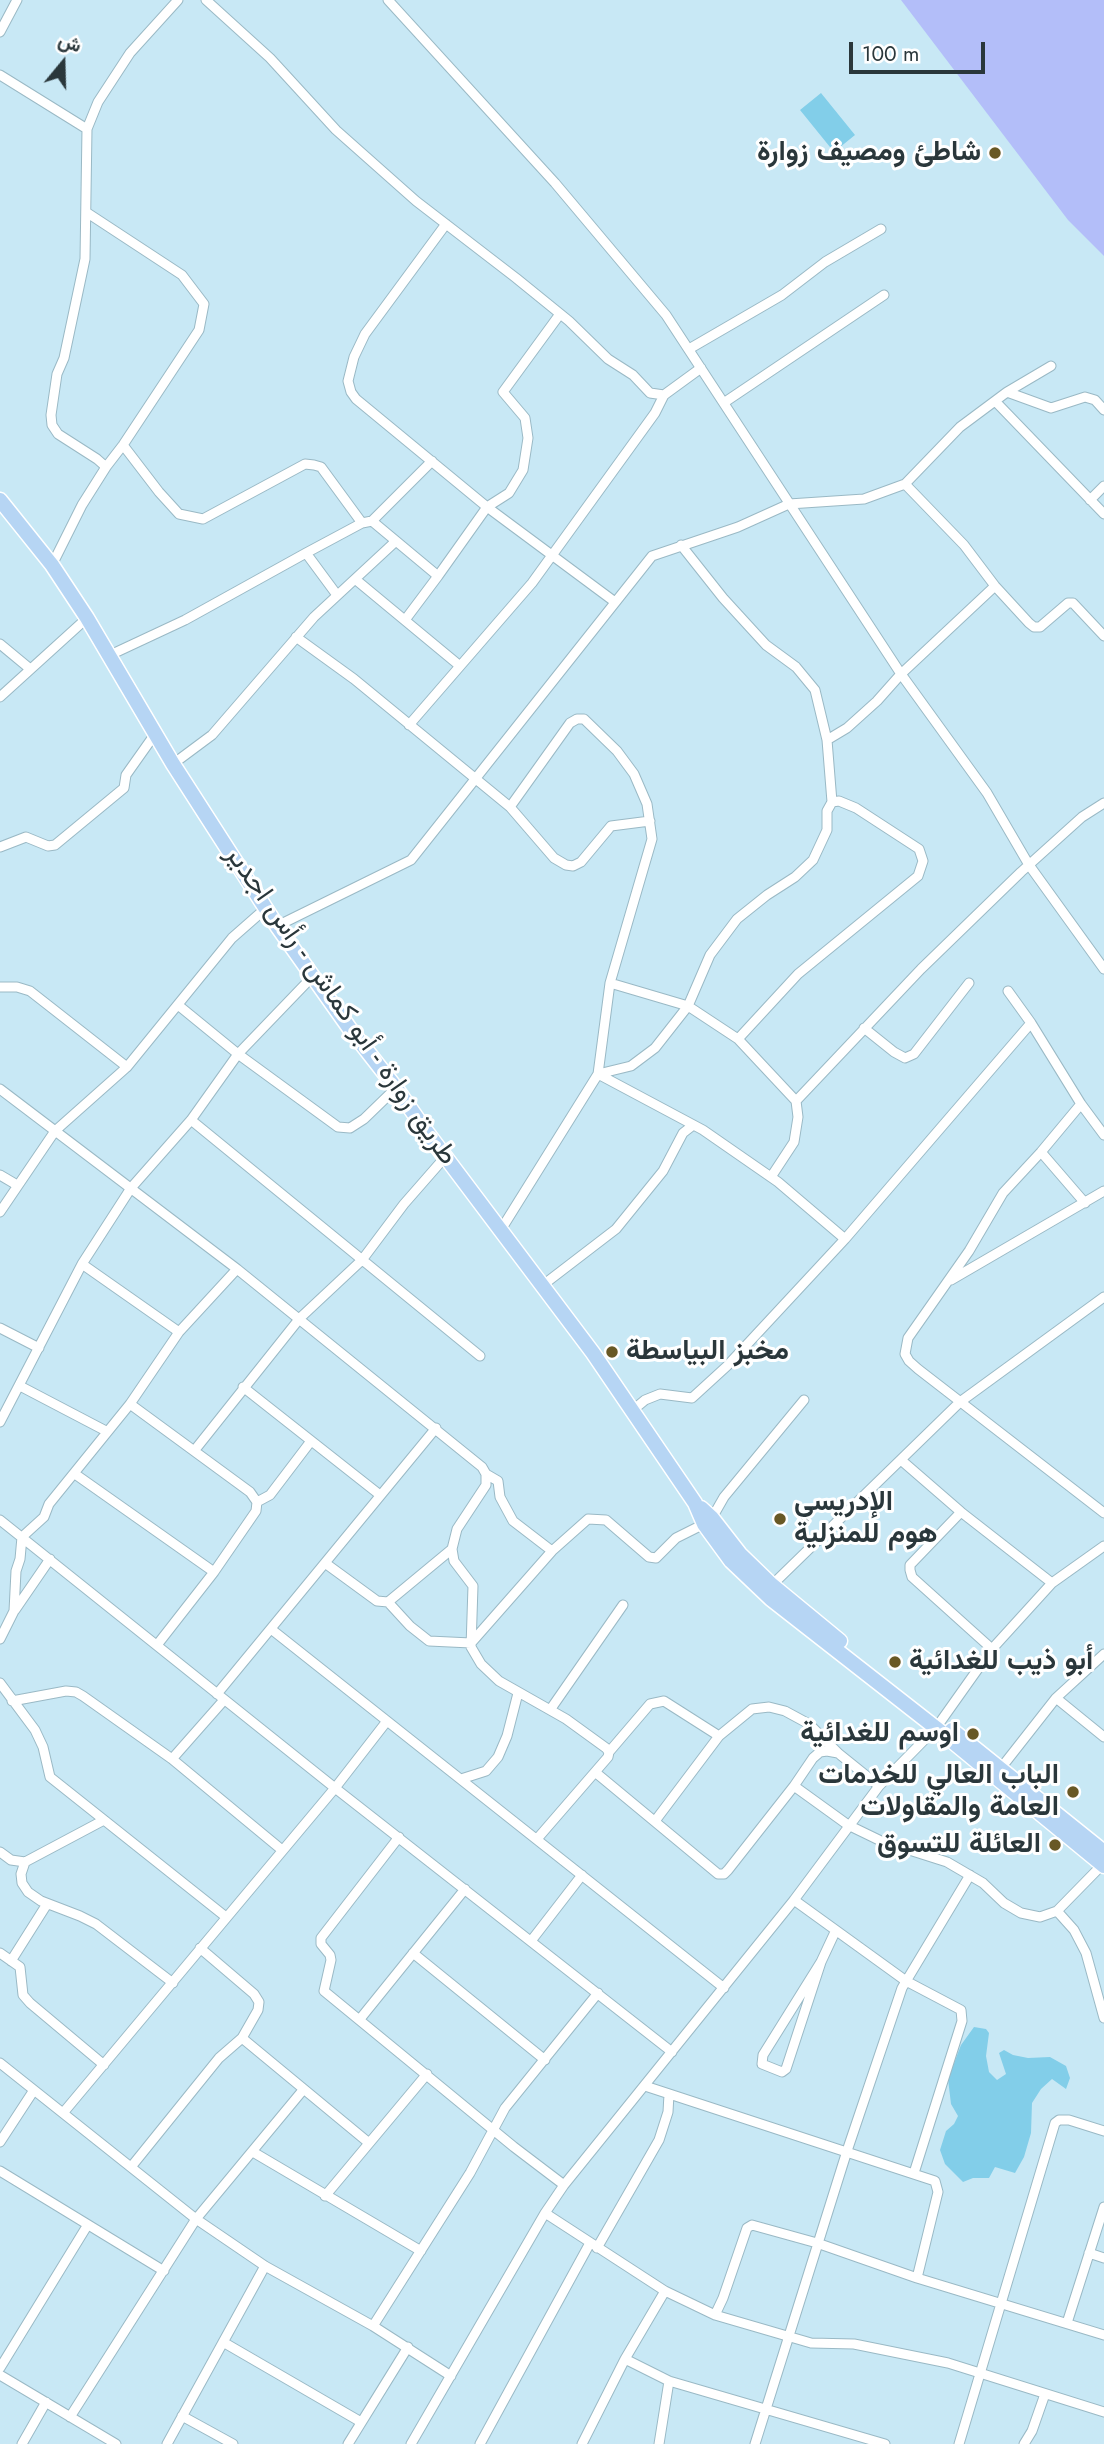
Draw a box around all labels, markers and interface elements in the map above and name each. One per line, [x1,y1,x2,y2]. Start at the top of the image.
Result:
text: ش [55,26,85,59]
north arrow [28,28,98,98]
scale bar [852,28,988,72]
text: 100 m [862,39,919,69]
place label: شاطئ ومصيف زوارة [757,136,981,170]
marker: شاطئ ومصيف زوارة [987,145,1003,161]
street label: طريق زوارة - أبو كماش - رأس اجدير [217,840,463,1172]
place label: مخبز البياسطة [626,1335,789,1369]
marker: مخبز البياسطة [604,1344,620,1360]
place label: الإدريسي هوم للمنزلية [794,1486,937,1552]
marker: الإدريسي هوم للمنزلية [772,1511,788,1527]
place label: أبو ذيب للغدائية [909,1645,1093,1679]
marker: أبو ذيب للغدائية [887,1654,903,1670]
place label: اوسم للغدائية [800,1717,959,1751]
marker: اوسم للغدائية [965,1726,981,1742]
place label: الباب العالي للخدمات العامة والمقاولات [818,1759,1059,1825]
marker: الباب العالي للخدمات العامة والمقاولات [1065,1784,1081,1800]
place label: العائلة للتسوق [877,1828,1041,1862]
marker: العائلة للتسوق [1047,1837,1063,1853]

